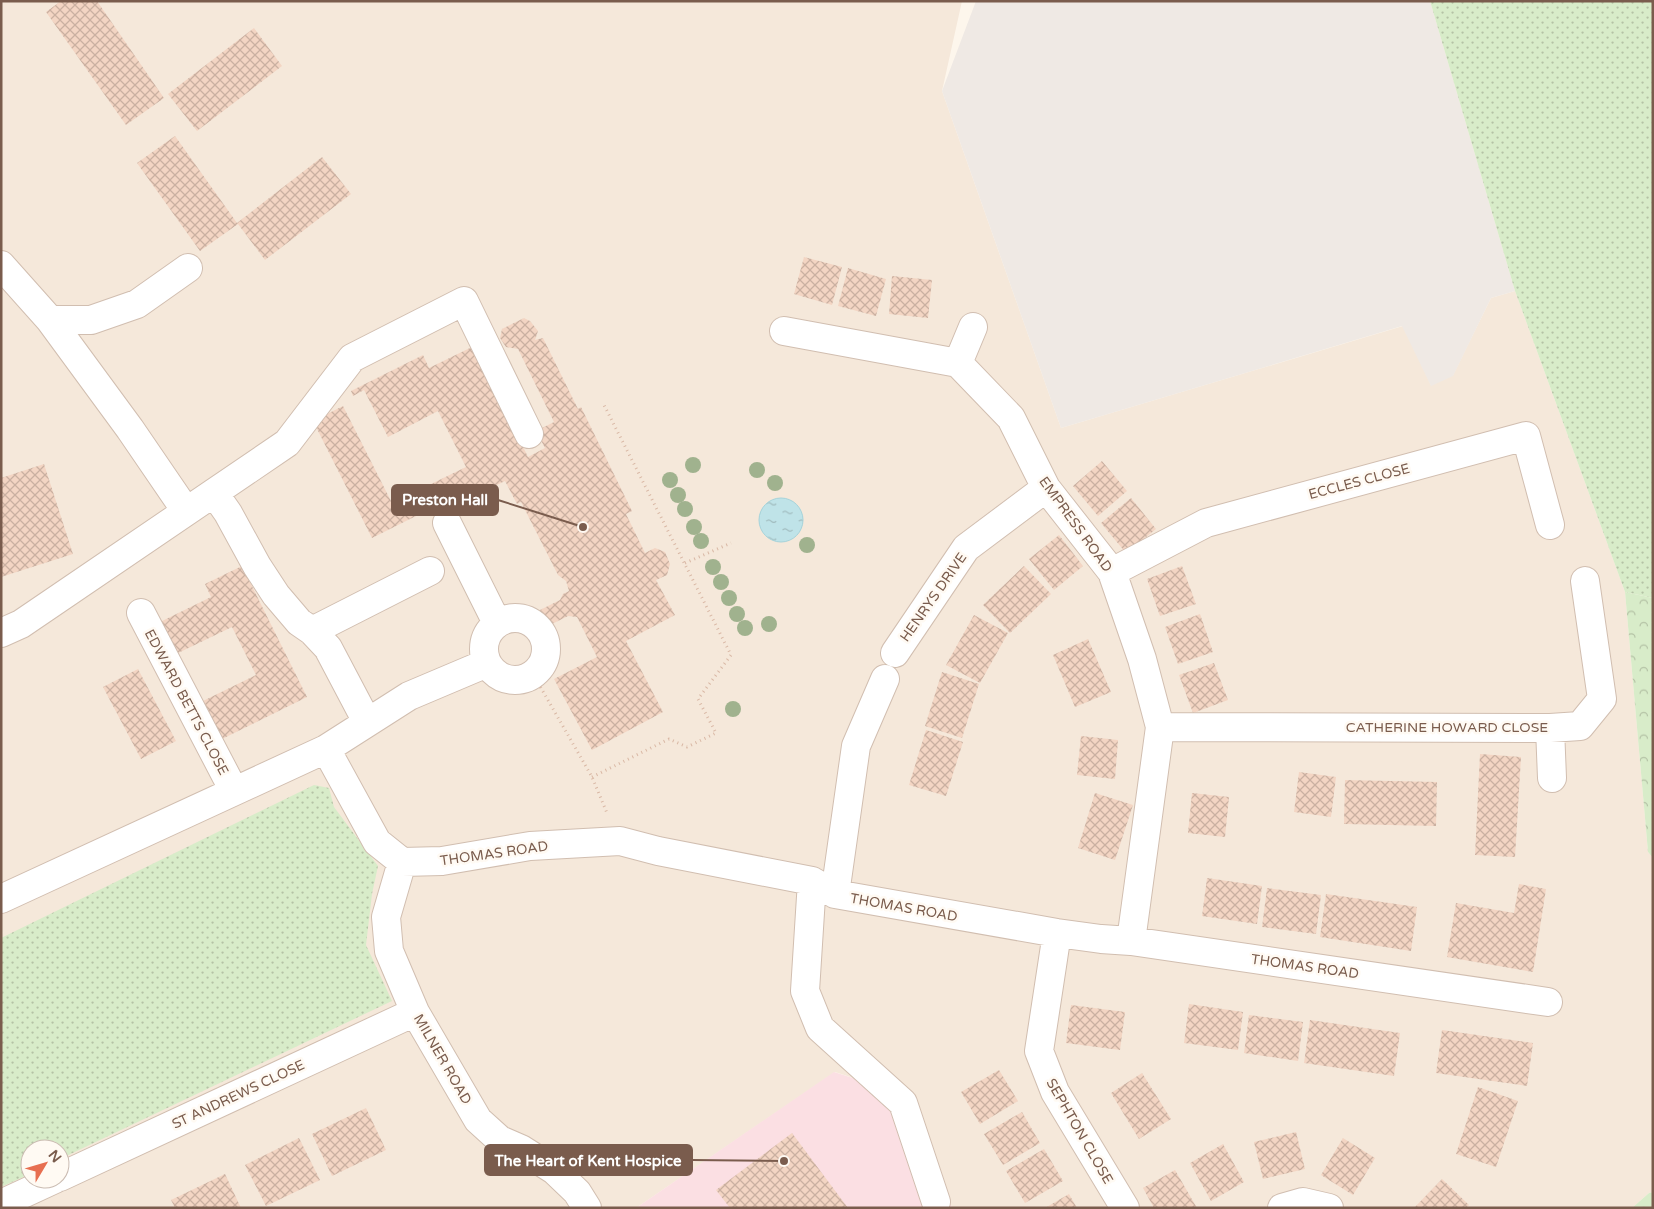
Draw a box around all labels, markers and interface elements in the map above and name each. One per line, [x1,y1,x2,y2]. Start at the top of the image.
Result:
street label: ECCLES CLOSE [1307,460,1412,503]
street label: EMPRESS ROAD [1035,473,1116,575]
callout: Preston Hall [392,485,498,515]
text: Preston Hall [402,491,488,509]
street label: HENRYS DRIVE [896,549,970,645]
street label: EDWARD BETTS CLOSE [141,626,232,778]
street label: CATHERINE HOWARD CLOSE [1346,719,1548,736]
street label: THOMAS ROAD [439,838,549,869]
street label: THOMAS ROAD [849,890,959,925]
street label: THOMAS ROAD [1250,951,1360,982]
street label: MILNER ROAD [410,1011,475,1107]
street label: ST ANDREWS CLOSE [169,1056,307,1133]
street label: SEPHTON CLOSE [1043,1076,1117,1187]
north arrow [20,1139,70,1189]
callout: The Heart of Kent Hospice [485,1145,692,1175]
text: N [45,1147,65,1166]
text: The Heart of Kent Hospice [494,1152,682,1171]

